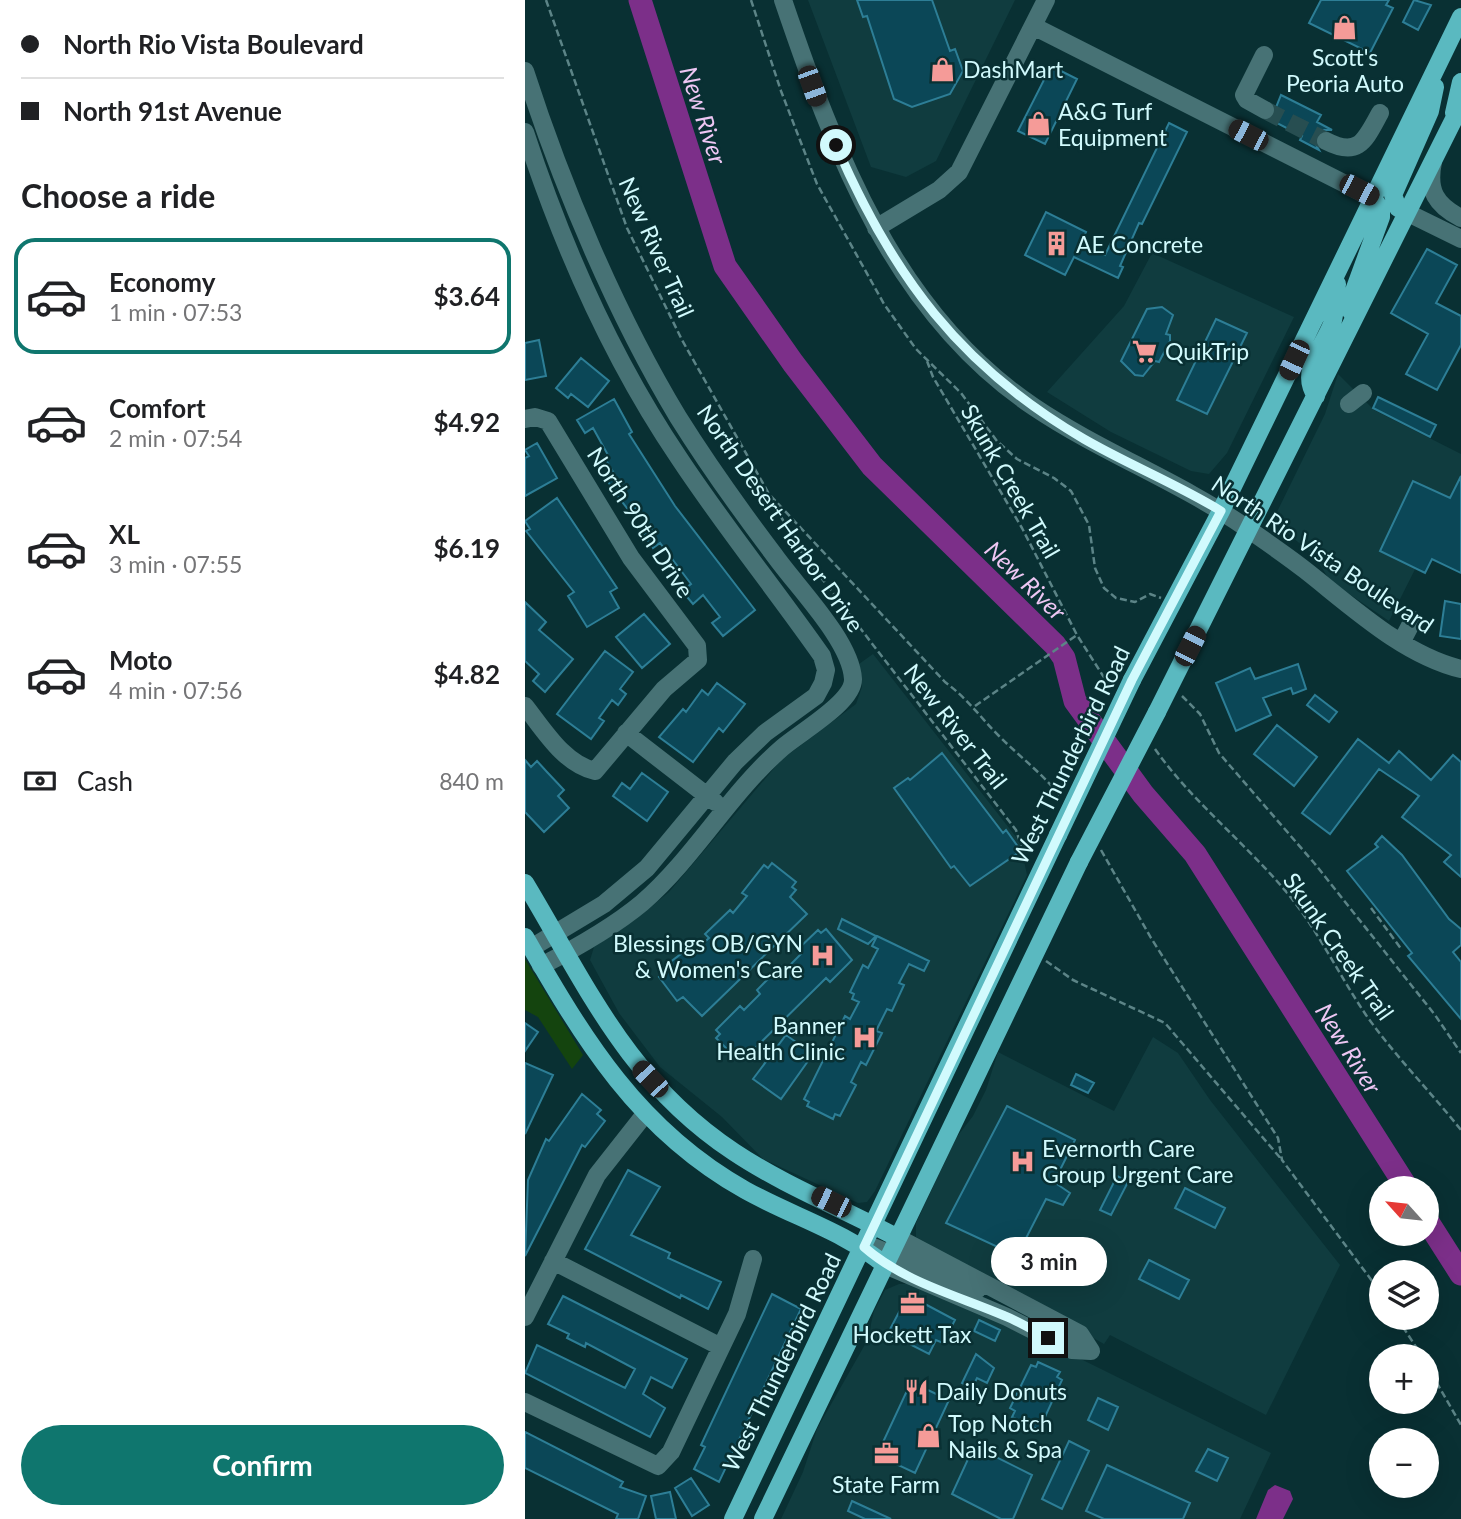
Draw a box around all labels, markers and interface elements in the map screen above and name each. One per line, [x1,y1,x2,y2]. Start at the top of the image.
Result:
shop icon: Scott's Peoria Auto [1331,13,1359,41]
text: North Rio Vista Boulevard [63,28,364,60]
place label: Scott's Peoria Auto [1286,43,1404,97]
shop icon: DashMart [929,55,957,83]
place label: DashMart [963,55,1064,83]
water label: New River [675,63,734,168]
car [795,63,830,109]
text: North 91st Avenue [63,95,282,127]
place label: A&G Turf Equipment [1058,97,1168,151]
shop icon: A&G Turf Equipment [1024,110,1052,138]
car [1225,116,1272,154]
route start [820,129,852,161]
car [1336,171,1383,209]
street label: New River Trail [614,172,700,322]
text: Choose a ride [21,176,215,215]
building icon: AE Concrete [1042,230,1070,258]
place label: AE Concrete [1076,230,1203,258]
icon: car [25,265,88,328]
text: Economy [109,266,215,298]
text: $3.64 [434,280,500,312]
text: 1 min · 07:53 [109,298,242,326]
supermarket icon: QuikTrip [1131,337,1159,365]
place label: QuikTrip [1165,337,1249,365]
car [1276,337,1313,383]
icon: car [25,391,88,454]
text: Comfort [109,392,206,424]
street label: North Desert Harbor Drive [692,399,870,637]
street label: Skunk Creek Trail [956,399,1066,563]
text: $4.92 [434,406,500,438]
text: 2 min · 07:54 [109,424,242,452]
street label: North 90th Drive [582,441,700,603]
street label: North Rio Vista Boulevard [1207,469,1439,639]
icon: car [25,517,88,580]
text: XL [109,518,140,550]
text: $6.19 [434,532,500,564]
water label: New River [980,535,1073,626]
text: 3 min · 07:55 [109,550,242,578]
car [1172,623,1209,669]
street label: West Thunderbird Road [1005,641,1135,869]
icon: car [25,643,88,706]
text: Moto [109,644,172,676]
text: $4.82 [434,658,500,690]
street label: New River Trail [899,658,1013,794]
text: 4 min · 07:56 [109,676,242,704]
icon: cash [21,762,59,800]
text: Cash [77,765,133,797]
text: 840 m [439,767,504,795]
street label: Skunk Creek Trail [1278,867,1400,1025]
place label: Blessings OB/GYN & Women's Care [613,929,803,983]
hospital icon: Blessings OB/GYN & Women's Care [809,942,837,970]
water label: New River [1310,998,1388,1099]
place label: Banner Health Clinic [716,1011,846,1065]
hospital icon: Banner Health Clinic [851,1024,879,1052]
car [628,1056,673,1102]
place label: Evernorth Care Group Urgent Care [1042,1134,1233,1188]
hospital icon: Evernorth Care Group Urgent Care [1008,1147,1036,1175]
north arrow [1369,1176,1439,1246]
map controls [1369,1176,1439,1498]
car [808,1183,855,1221]
callout: 3 min [990,1236,1106,1286]
text: 3 min [1020,1247,1078,1275]
street label: West Thunderbird Road [716,1248,846,1476]
button: layers [1369,1260,1439,1330]
office icon: Hockett Tax [898,1290,926,1318]
place label: Hockett Tax [852,1320,972,1348]
route end [1032,1322,1064,1354]
button: + [1369,1344,1439,1414]
restaurant icon: Daily Donuts [902,1377,930,1405]
place label: Daily Donuts [936,1377,1067,1405]
place label: Top Notch Nails & Spa [948,1409,1062,1463]
shop icon: Top Notch Nails & Spa [914,1422,942,1450]
button: Confirm [21,1425,504,1505]
button: − [1369,1428,1439,1498]
office icon: State Farm [872,1440,900,1468]
place label: State Farm [832,1470,940,1498]

